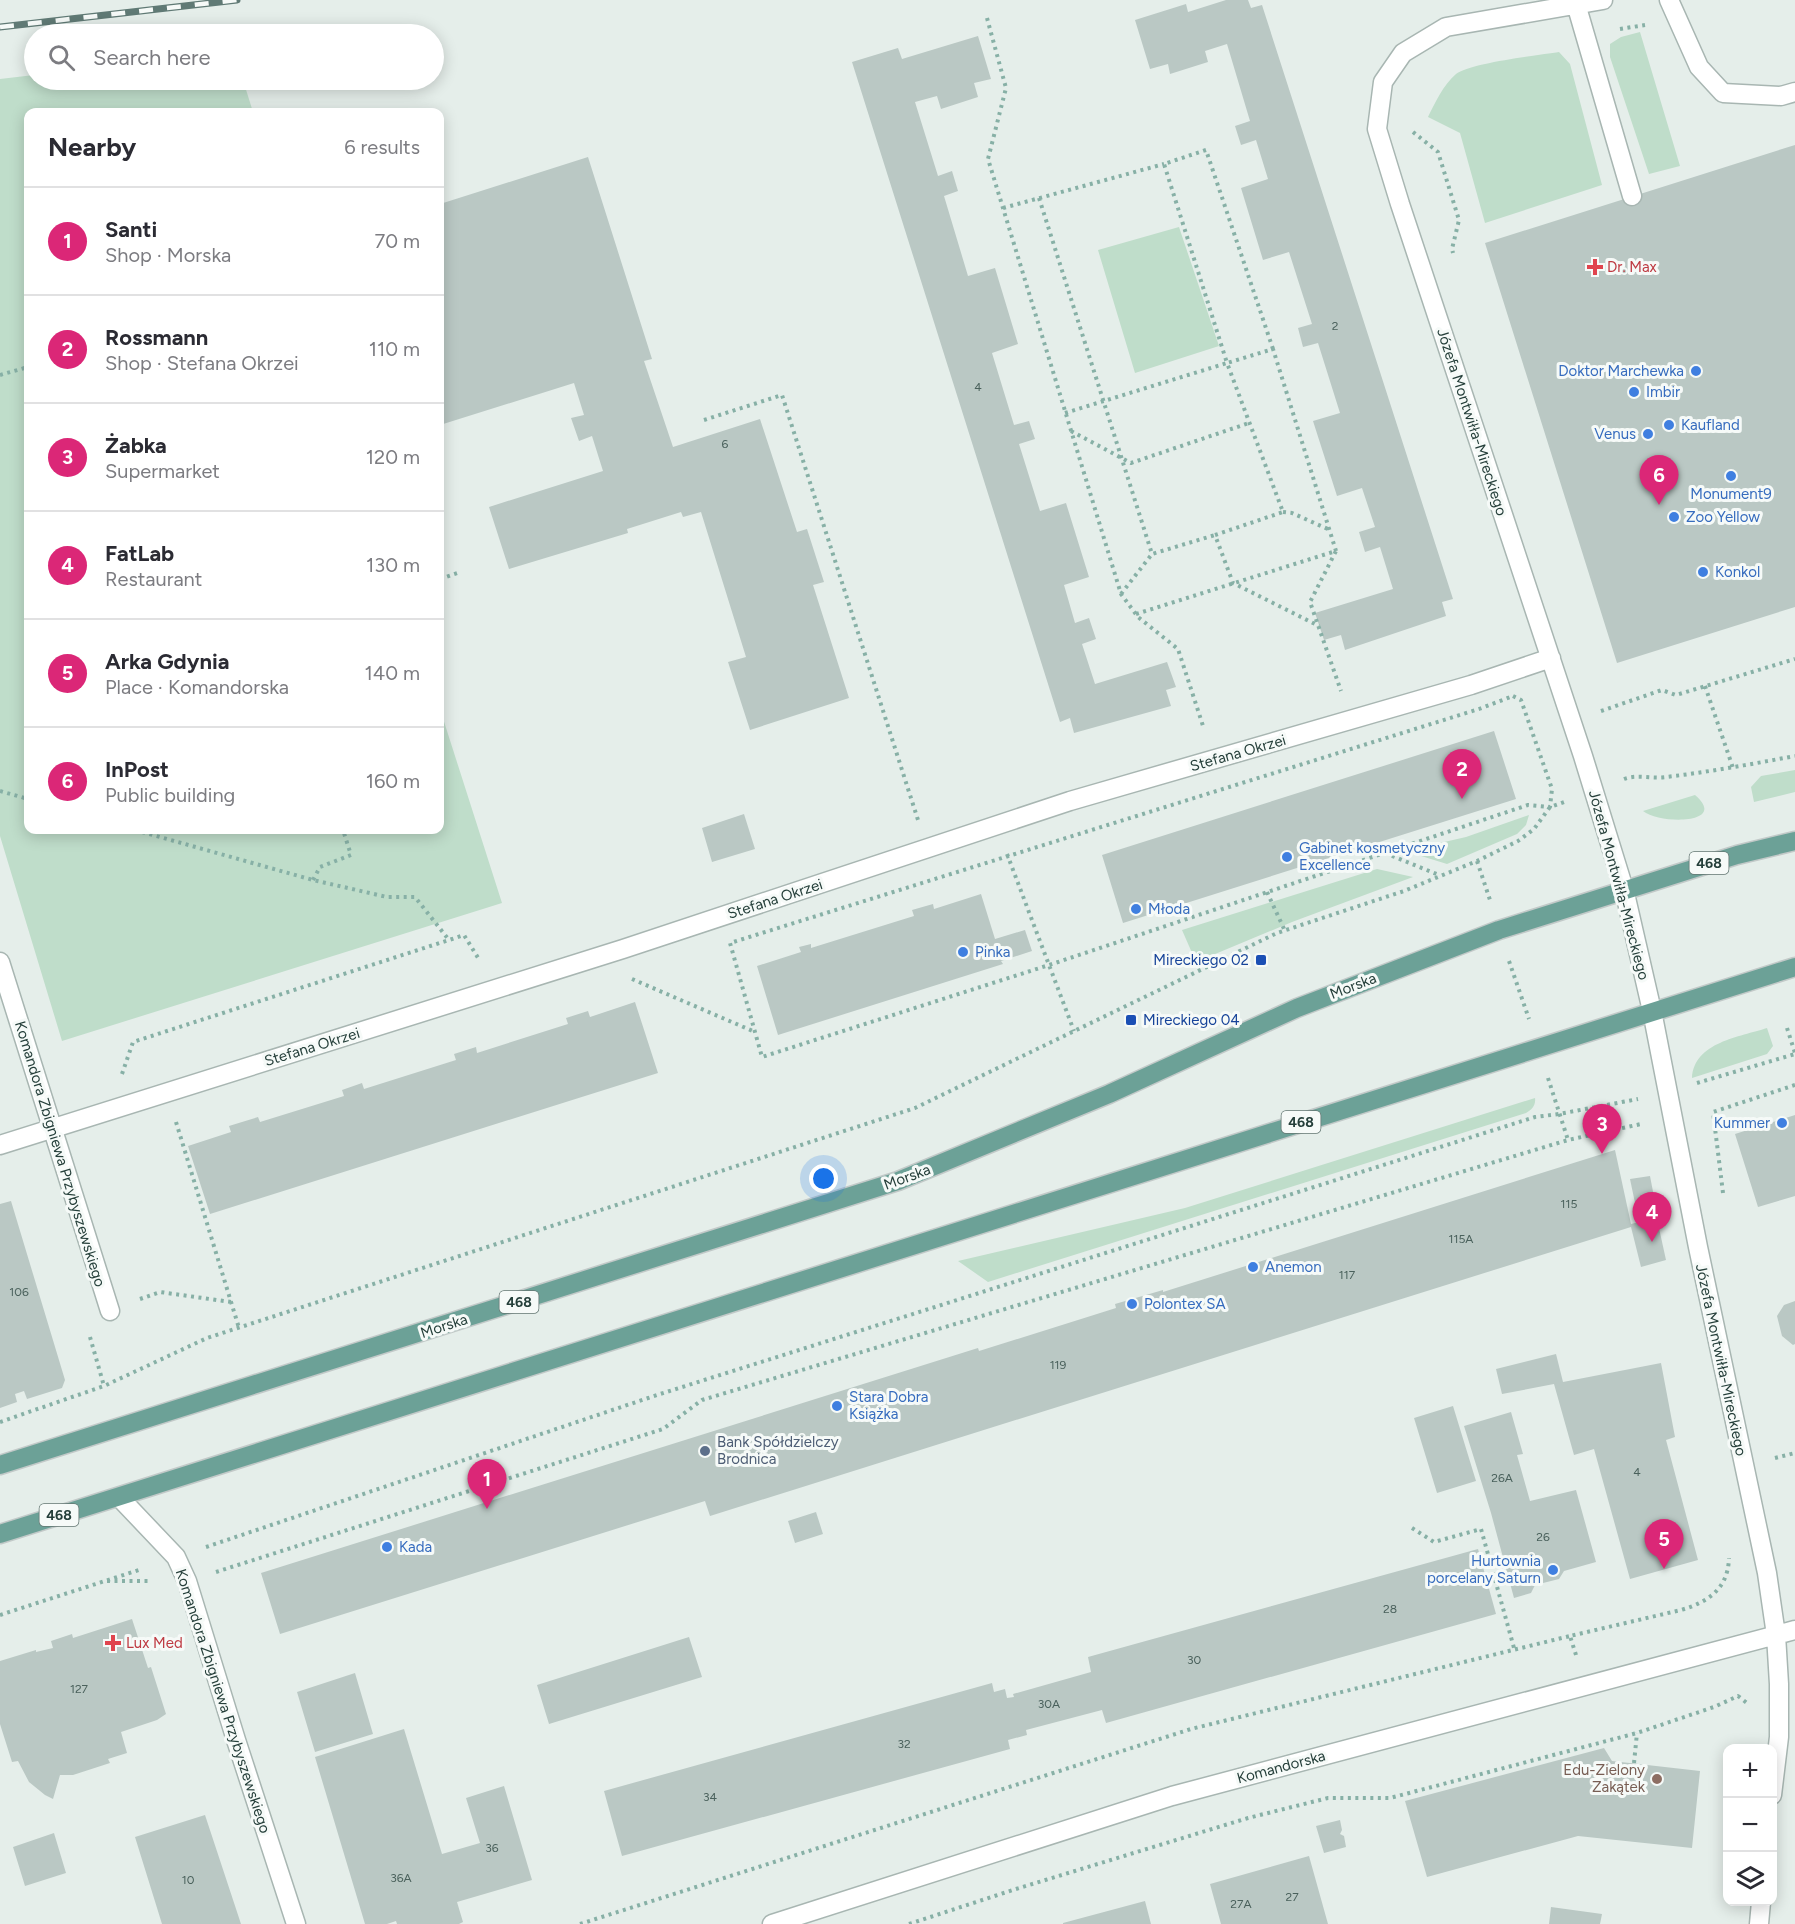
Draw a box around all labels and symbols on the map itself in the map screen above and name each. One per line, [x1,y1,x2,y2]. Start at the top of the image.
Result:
place label: Dr. Max [1607,258,1657,276]
marker: Dr. Max [1588,260,1602,274]
house number: 2 [1332,319,1338,333]
street label: Józefa Montwiłła-Mireckiego [1433,326,1511,518]
place label: Doktor Marchewka [1558,362,1684,380]
marker: Doktor Marchewka [1689,364,1703,378]
house number: 4 [974,380,982,394]
place label: Imbir [1646,383,1680,401]
marker: Imbir [1627,385,1641,399]
place label: Kaufland [1681,416,1740,434]
marker: Kaufland [1662,418,1676,432]
place label: Venus [1594,425,1636,443]
marker: Venus [1641,427,1655,441]
house number: 6 [722,437,729,451]
pin: 6 [1640,456,1678,505]
marker: Monument9 [1724,469,1738,483]
place label: Monument9 [1690,485,1772,503]
place label: Zoo Yellow [1686,508,1760,526]
marker: Zoo Yellow [1667,510,1681,524]
place label: Konkol [1715,563,1760,581]
marker: Konkol [1696,565,1710,579]
street label: Stefana Okrzei [1188,731,1288,775]
pin: 2 [1442,750,1482,799]
street label: Józefa Montwiłła-Mireckiego [1585,788,1653,982]
place label: Gabinet kosmetyczny Excellence [1299,839,1445,874]
marker: Gabinet kosmetyczny Excellence [1280,850,1294,864]
road number: 468 [1690,852,1728,874]
street label: Stefana Okrzei [725,875,825,923]
place label: Młoda [1148,900,1190,918]
marker: Młoda [1129,902,1143,916]
place label: Pinka [975,943,1010,961]
marker: Pinka [956,945,970,959]
place label: Mireckiego 02 [1153,951,1249,969]
marker: Mireckiego 02 [1254,953,1268,967]
street label: Morska [1327,969,1379,1003]
place label: Mireckiego 04 [1143,1011,1240,1029]
marker: Mireckiego 04 [1124,1013,1138,1027]
street label: Komandora Zbigniewa Przybyszewskiego [11,1019,109,1289]
street label: Stefana Okrzei [262,1024,362,1070]
pin: 3 [1582,1104,1622,1154]
road number: 468 [1282,1111,1320,1133]
place label: Kummer [1714,1114,1770,1132]
marker: Kummer [1775,1116,1789,1130]
street label: Morska [881,1160,933,1194]
your location [809,1164,838,1193]
pin: 4 [1632,1192,1672,1242]
house number: 115 [1561,1197,1578,1211]
house number: 115A [1449,1232,1473,1246]
place label: Anemon [1265,1258,1322,1276]
marker: Anemon [1246,1260,1260,1274]
street label: Józefa Montwiłła-Mireckiego [1692,1262,1750,1458]
house number: 117 [1339,1268,1356,1282]
house number: 106 [9,1285,29,1299]
road number: 468 [500,1291,538,1313]
place label: Polontex SA [1144,1295,1226,1313]
marker: Polontex SA [1125,1297,1139,1311]
street label: Morska [418,1310,470,1342]
house number: 119 [1050,1358,1067,1372]
place label: Stara Dobra Książka [849,1388,928,1423]
marker: Stara Dobra Książka [830,1399,844,1413]
place label: Bank Spółdzielczy Brodnica [717,1433,839,1468]
marker: Bank Spółdzielczy Brodnica [698,1444,712,1458]
pin: 1 [468,1460,506,1509]
house number: 4 [1633,1465,1641,1479]
house number: 26A [1491,1471,1513,1485]
road number: 468 [40,1504,78,1526]
pin: 5 [1644,1520,1684,1569]
house number: 26 [1536,1530,1550,1544]
place label: Kada [399,1538,432,1556]
marker: Kada [380,1540,394,1554]
place label: Hurtownia porcelany Saturn [1427,1552,1541,1587]
marker: Hurtownia porcelany Saturn [1546,1563,1560,1577]
street label: Komandora Zbigniewa Przybyszewskiego [172,1567,274,1836]
house number: 28 [1383,1602,1397,1616]
marker: Lux Med [104,1634,122,1652]
place label: Lux Med [126,1634,183,1652]
house number: 30 [1187,1653,1201,1667]
house number: 127 [70,1682,89,1696]
house number: 30A [1038,1697,1060,1711]
house number: 32 [897,1737,911,1751]
street label: Komandorska [1235,1747,1327,1787]
place label: Edu-Zielony Zakątek [1563,1761,1646,1796]
marker: Edu-Zielony Zakątek [1650,1772,1664,1786]
house number: 34 [703,1790,718,1804]
house number: 36 [485,1841,499,1855]
house number: 36A [390,1871,412,1885]
house number: 10 [182,1873,195,1887]
house number: 27 [1285,1890,1299,1904]
house number: 27A [1230,1897,1252,1911]

